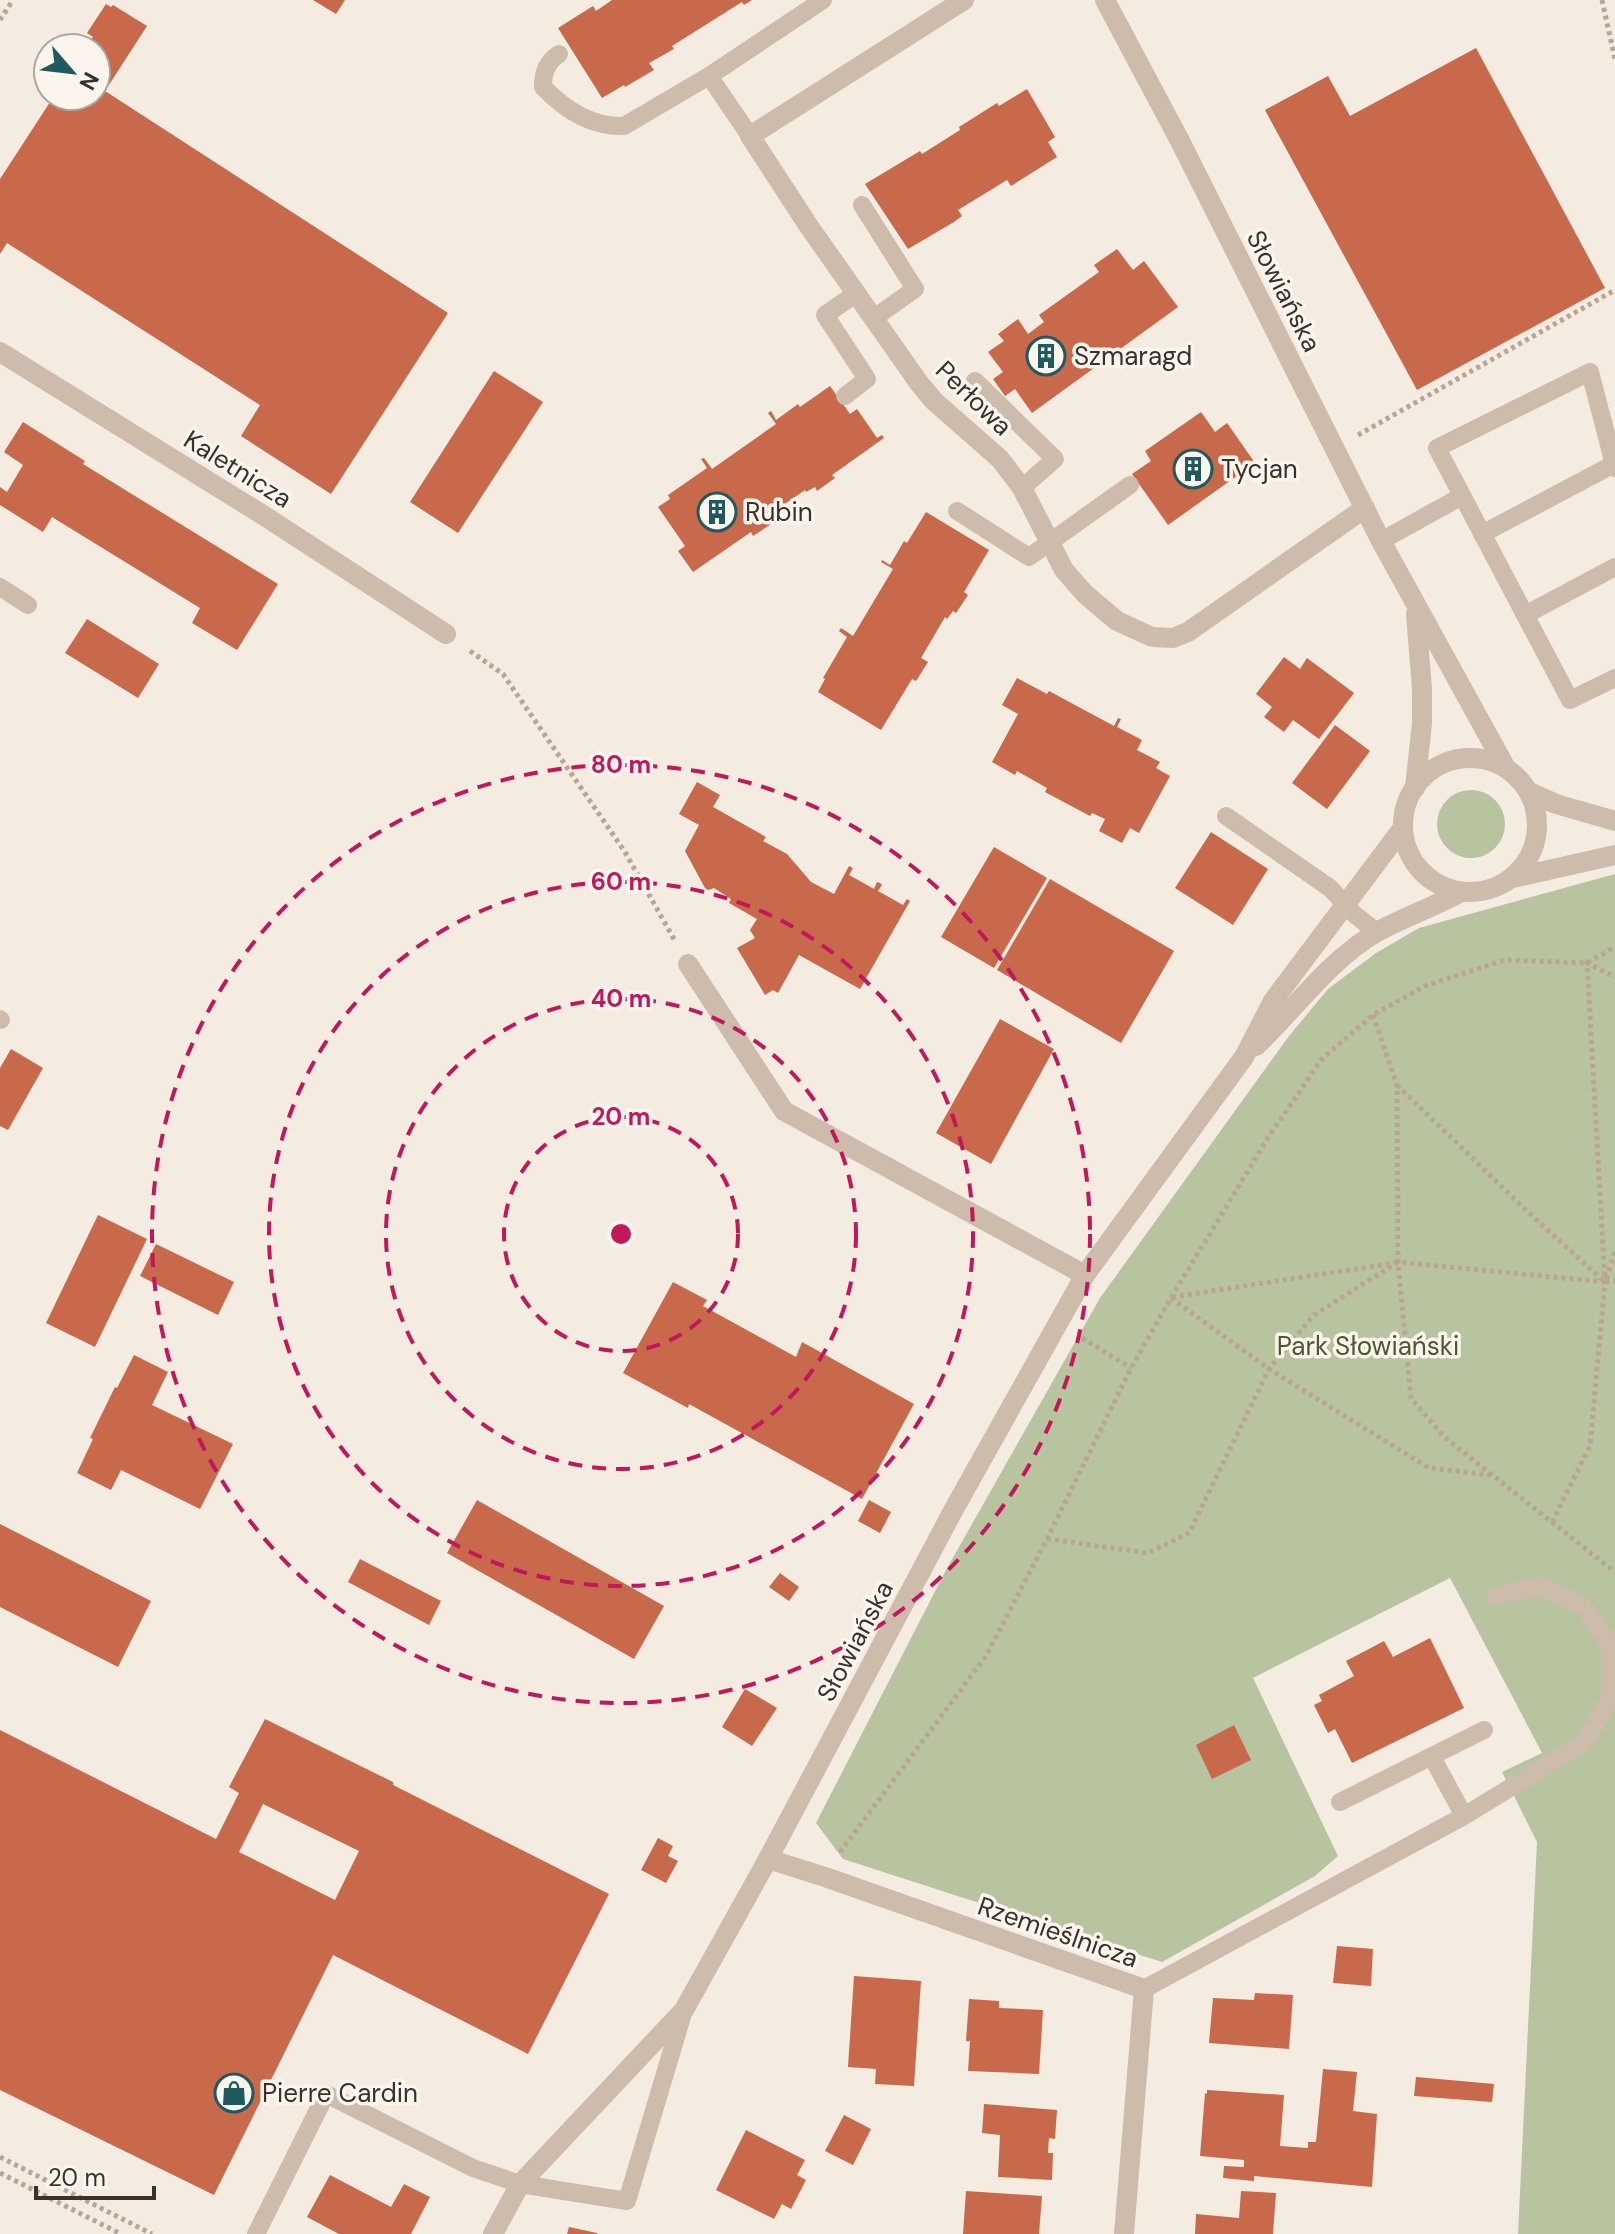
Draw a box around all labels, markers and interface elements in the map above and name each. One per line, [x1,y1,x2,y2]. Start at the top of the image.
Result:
north arrow [32,32,112,112]
text: N [73,67,106,95]
street label: Słowiańska [1239,225,1329,357]
building icon: Szmaragd [1025,335,1067,377]
place label: Szmaragd [1074,339,1192,373]
street label: Perłowa [928,353,1020,443]
street label: Kaletnicza [178,422,298,516]
building icon: Tycjan [1172,448,1214,490]
place label: Tycjan [1221,452,1298,486]
building icon: Rubin [696,491,738,533]
place label: Rubin [745,495,813,529]
text: 80 m [591,749,651,780]
text: 60 m [591,866,651,897]
text: 40 m [591,983,651,1014]
text: 20 m [592,1101,650,1132]
centre of rings [607,1220,635,1248]
park label: Park Słowiański [1277,1329,1459,1363]
street label: Słowiańska [809,1575,901,1707]
street label: Rzemieślnicza [973,1889,1143,1975]
shop icon: Pierre Cardin [213,2072,255,2114]
place label: Pierre Cardin [262,2076,418,2110]
scale bar [36,2150,154,2200]
text: 20 m [48,2162,106,2193]

